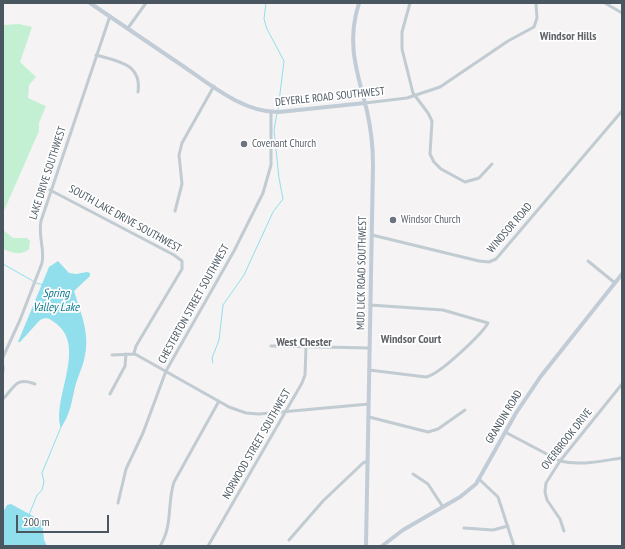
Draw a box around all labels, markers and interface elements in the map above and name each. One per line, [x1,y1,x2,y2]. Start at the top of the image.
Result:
district label: Windsor Hills [540,30,596,44]
street label: DEYERLE ROAD SOUTHWEST [274,85,386,109]
street label: LAKE DRIVE SOUTHWEST [27,125,69,221]
place label: Covenant Church [252,137,316,151]
marker: Covenant Church [239,139,249,149]
street label: SOUTH LAKE DRIVE SOUTHWEST [66,183,184,255]
street label: WINDSOR ROAD [485,200,535,256]
place label: Windsor Church [401,213,461,227]
marker: Windsor Church [388,215,398,225]
street label: MUD LICK ROAD SOUTHWEST [354,216,370,330]
street label: CHESTERTON STREET SOUTHWEST [156,242,232,366]
water label: Spring Valley Lake [33,287,79,315]
district label: Windsor Court [381,333,441,347]
district label: West Chester [276,336,332,350]
street label: NORWOOD STREET SOUTHWEST [220,387,294,501]
street label: GRANDIN ROAD [483,388,525,446]
street label: OVERBROOK DRIVE [539,406,595,472]
scale bar [18,507,111,533]
text: 200 m [23,514,50,529]

